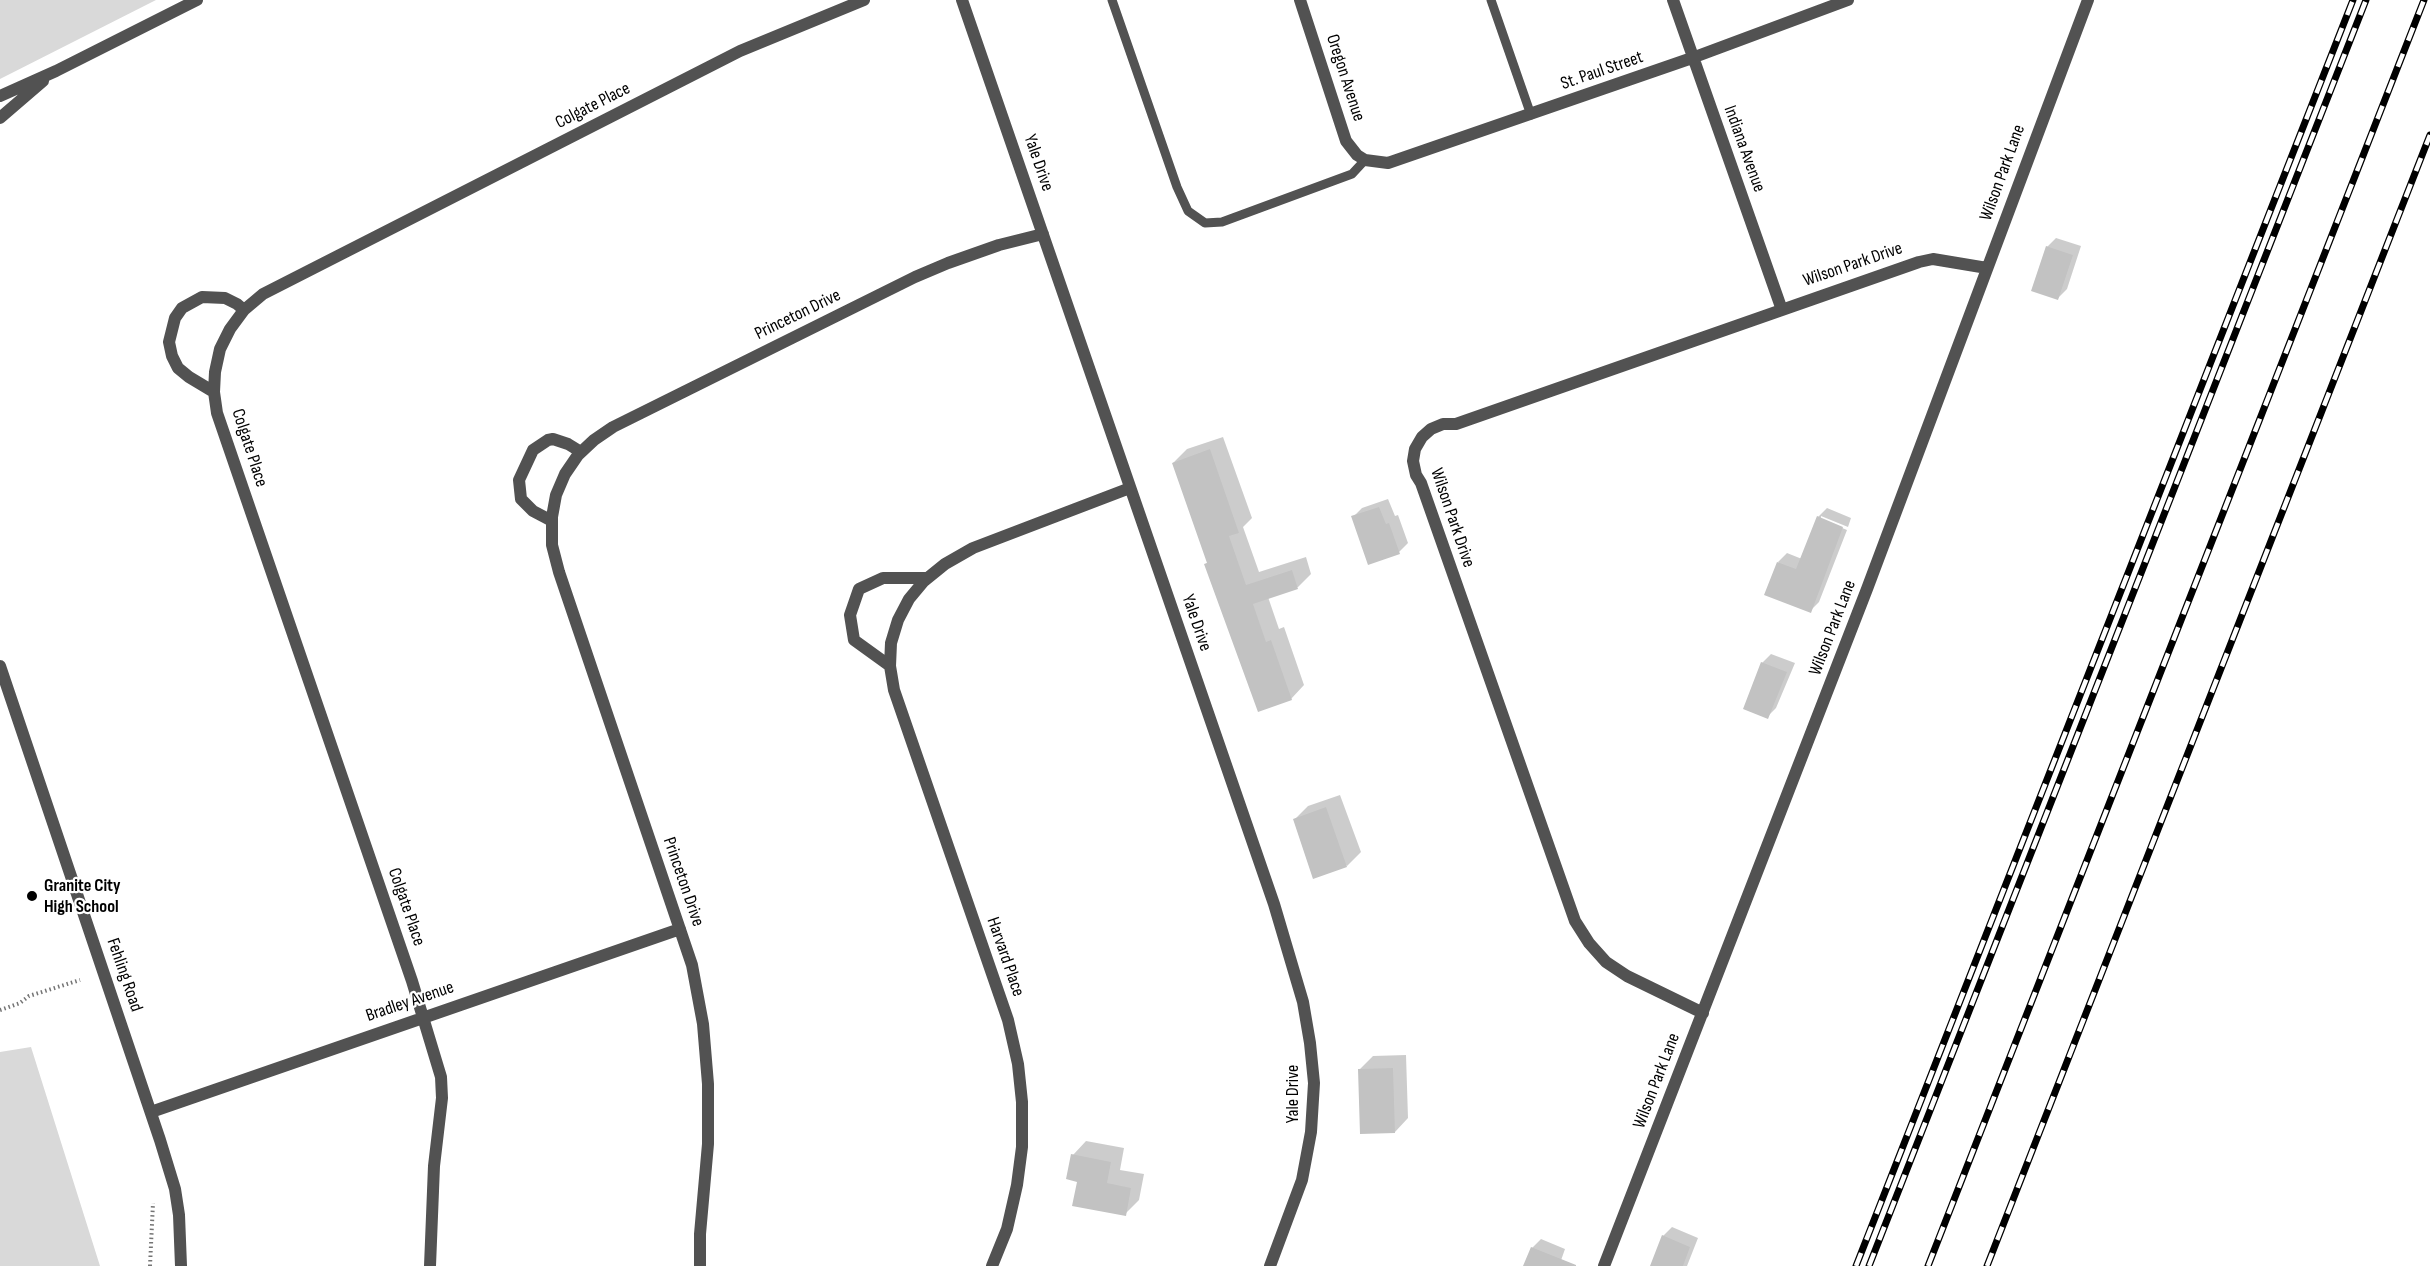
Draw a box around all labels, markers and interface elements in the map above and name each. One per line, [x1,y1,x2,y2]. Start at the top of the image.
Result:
street label: Oregon Avenue [1321,32,1369,124]
street label: St. Paul Street [1558,47,1646,95]
street label: Colgate Place [552,78,634,134]
street label: Indiana Avenue [1718,103,1770,195]
street label: Wilson Park Lane [1976,122,2030,224]
street label: Yale Drive [1018,132,1058,194]
street label: Wilson Park Drive [1801,238,1905,292]
street label: Princeton Drive [752,285,844,345]
street label: Colgate Place [226,406,272,490]
street label: Wilson Park Drive [1425,466,1479,570]
street label: Wilson Park Lane [1805,577,1861,679]
street label: Yale Drive [1176,592,1216,654]
street label: Princeton Drive [658,835,708,929]
street label: Colgate Place [383,865,429,949]
place label: Granite City High School [44,875,121,918]
marker: Granite City High School [25,889,39,903]
street label: Harvard Place [981,914,1029,1000]
street label: Fehling Road [101,935,147,1015]
street label: Bradley Avenue [363,977,457,1027]
street label: Wilson Park Lane [1629,1030,1685,1132]
street label: Yale Drive [1282,1065,1304,1123]

